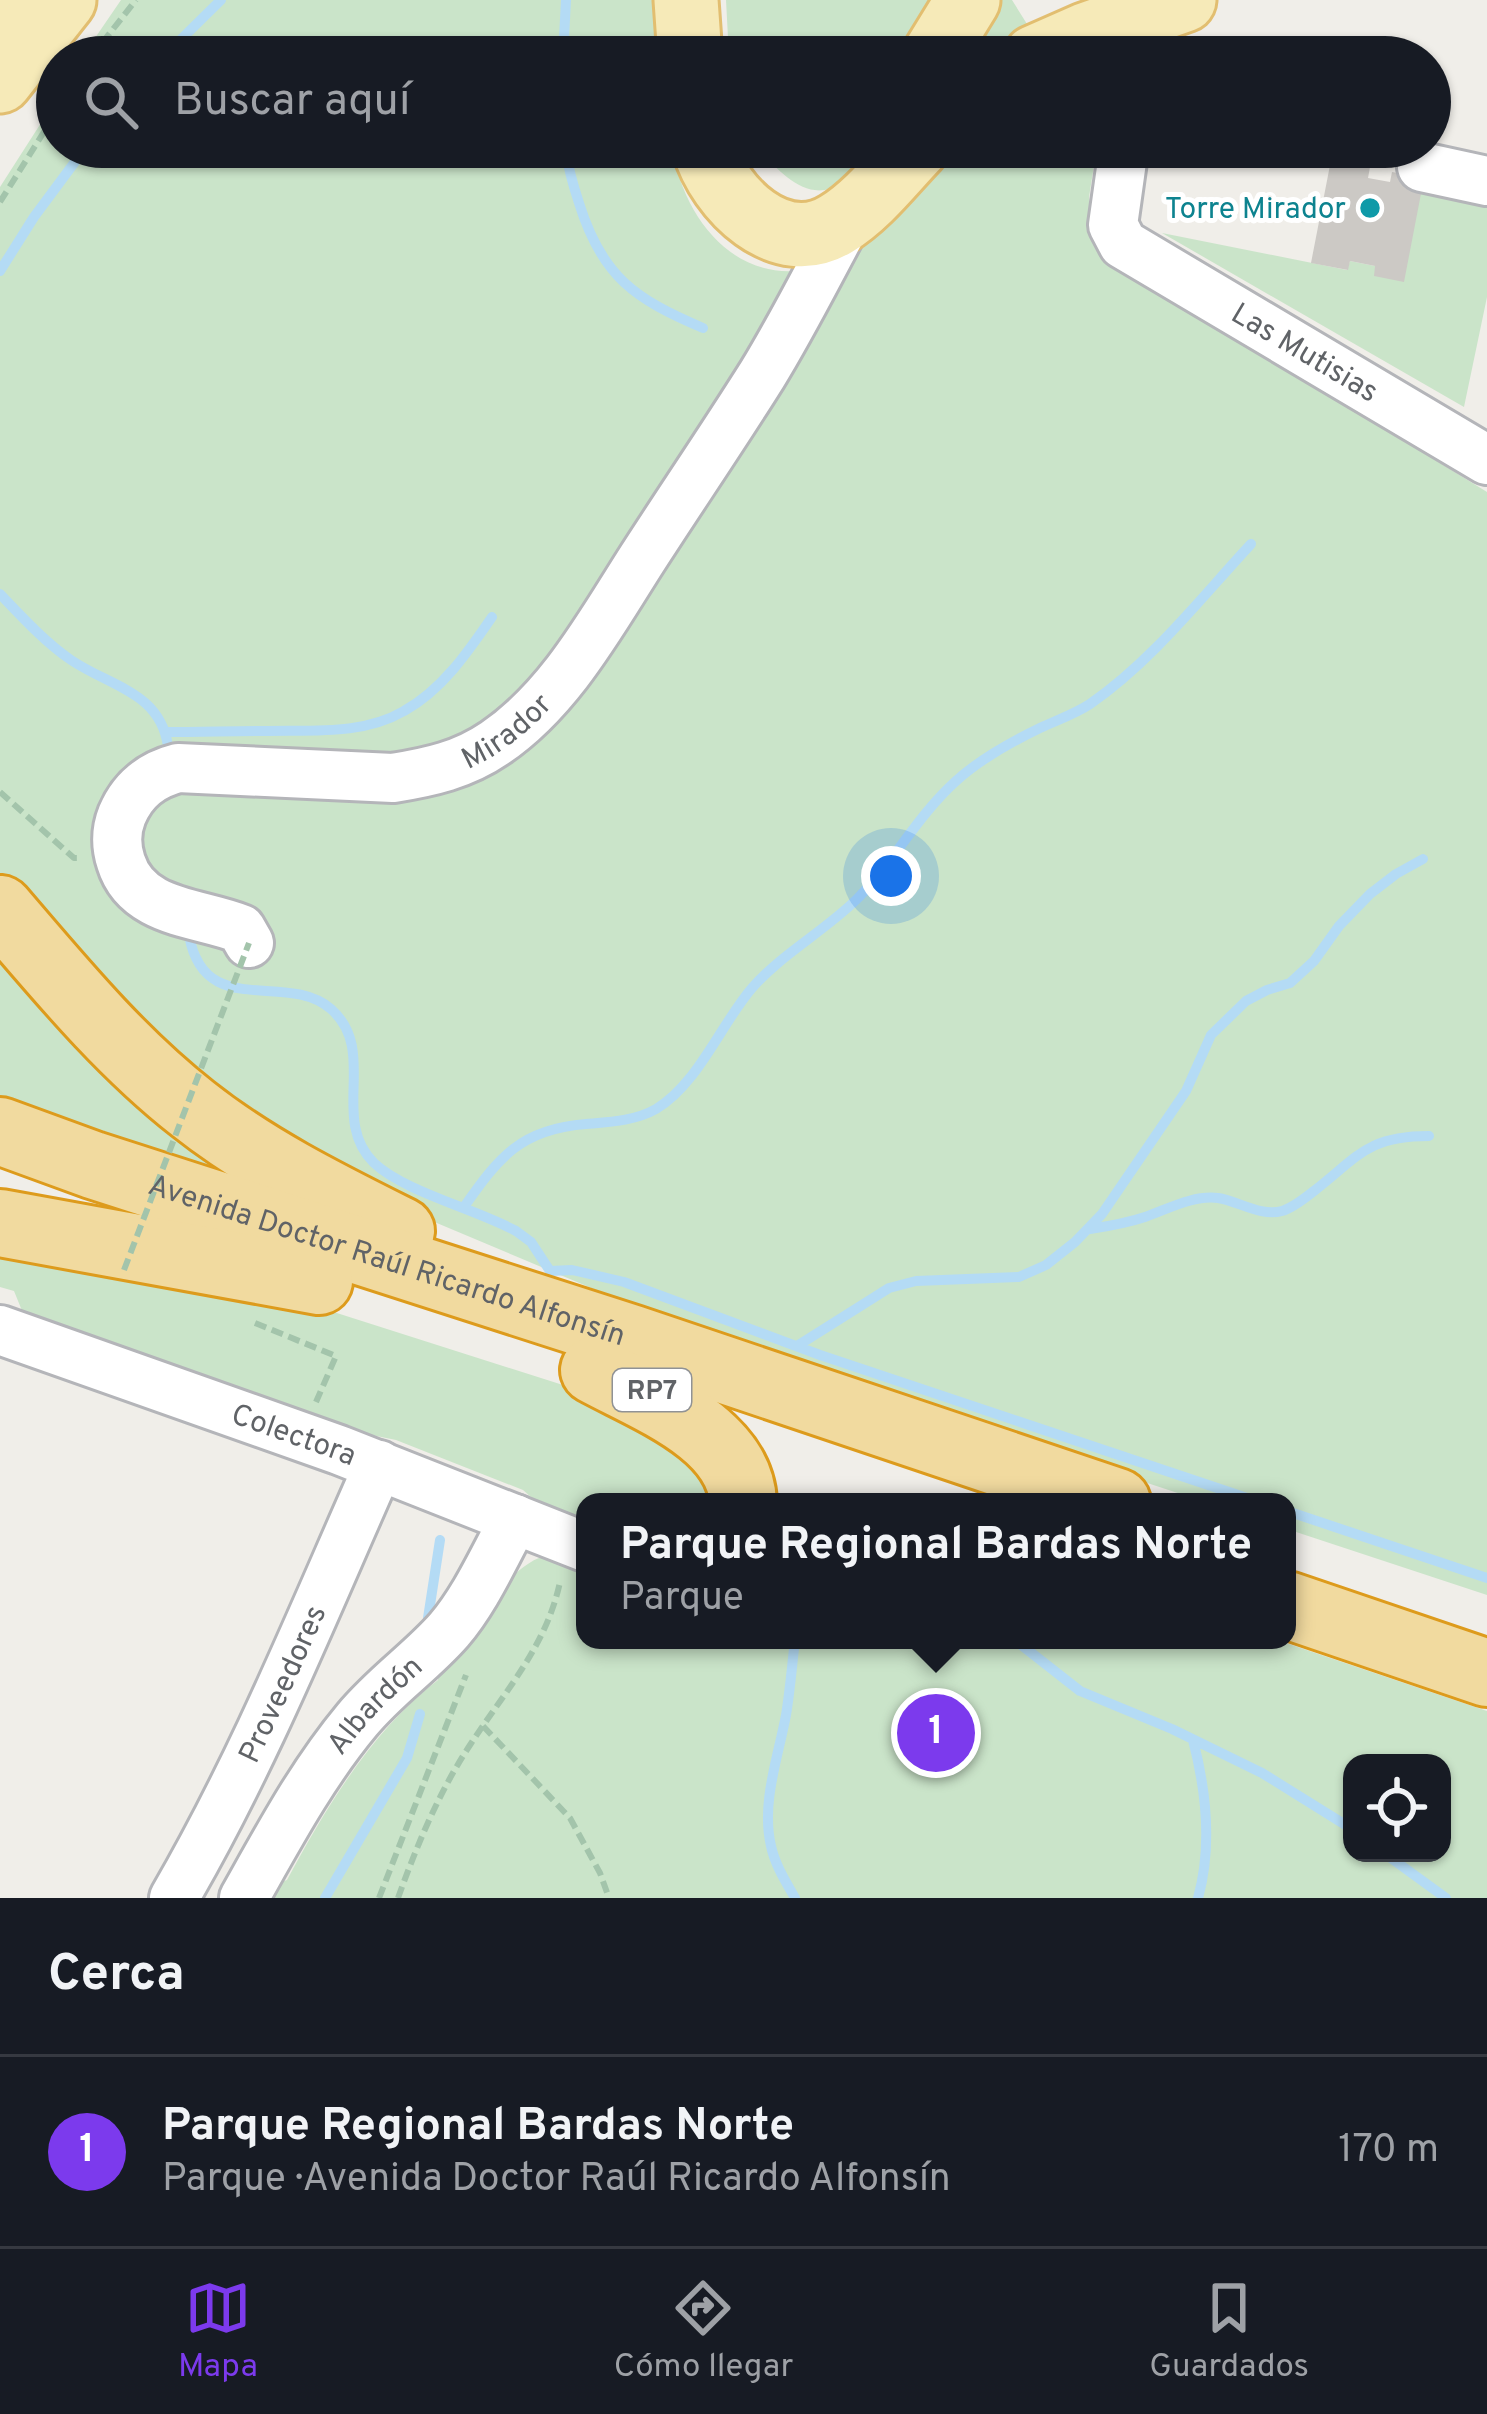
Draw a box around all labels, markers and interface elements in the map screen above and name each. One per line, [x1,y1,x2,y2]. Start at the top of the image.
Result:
search box [36,36,1451,168]
icon: search [78,69,144,135]
text: Buscar aquí [174,74,410,131]
place label: Torre Mirador [1165,192,1346,229]
marker: Torre Mirador [1357,195,1383,221]
street label: Las Mutisias [1224,296,1384,412]
street label: Mirador [456,687,561,779]
your location [861,846,921,906]
street label: Avenida Doctor Raúl Ricardo Alfonsín [143,1168,629,1356]
road number: RP7 [613,1369,691,1411]
street label: Colectora [226,1397,361,1476]
popup [576,1493,1296,1649]
text: Parque Regional Bardas Norte [620,1518,1252,1575]
text: Parque [620,1575,744,1624]
street label: Proveedores [232,1600,336,1770]
street label: Albardón [320,1649,432,1763]
pin: 1 [897,1688,975,1778]
map controls [1343,1754,1451,1862]
button: locate [1343,1754,1451,1862]
text: Cerca [48,1944,185,2009]
text: Parque Regional Bardas Norte [162,2099,794,2156]
text: 1 [79,2127,95,2176]
text: 170 m [1338,2127,1439,2176]
text: Parque · Avenida Doctor Raúl Ricardo Alfonsín [162,2156,951,2205]
tab: Mapa [178,2275,258,2389]
tab: Cómo llegar [614,2275,793,2389]
tab: Guardados [1149,2275,1309,2389]

